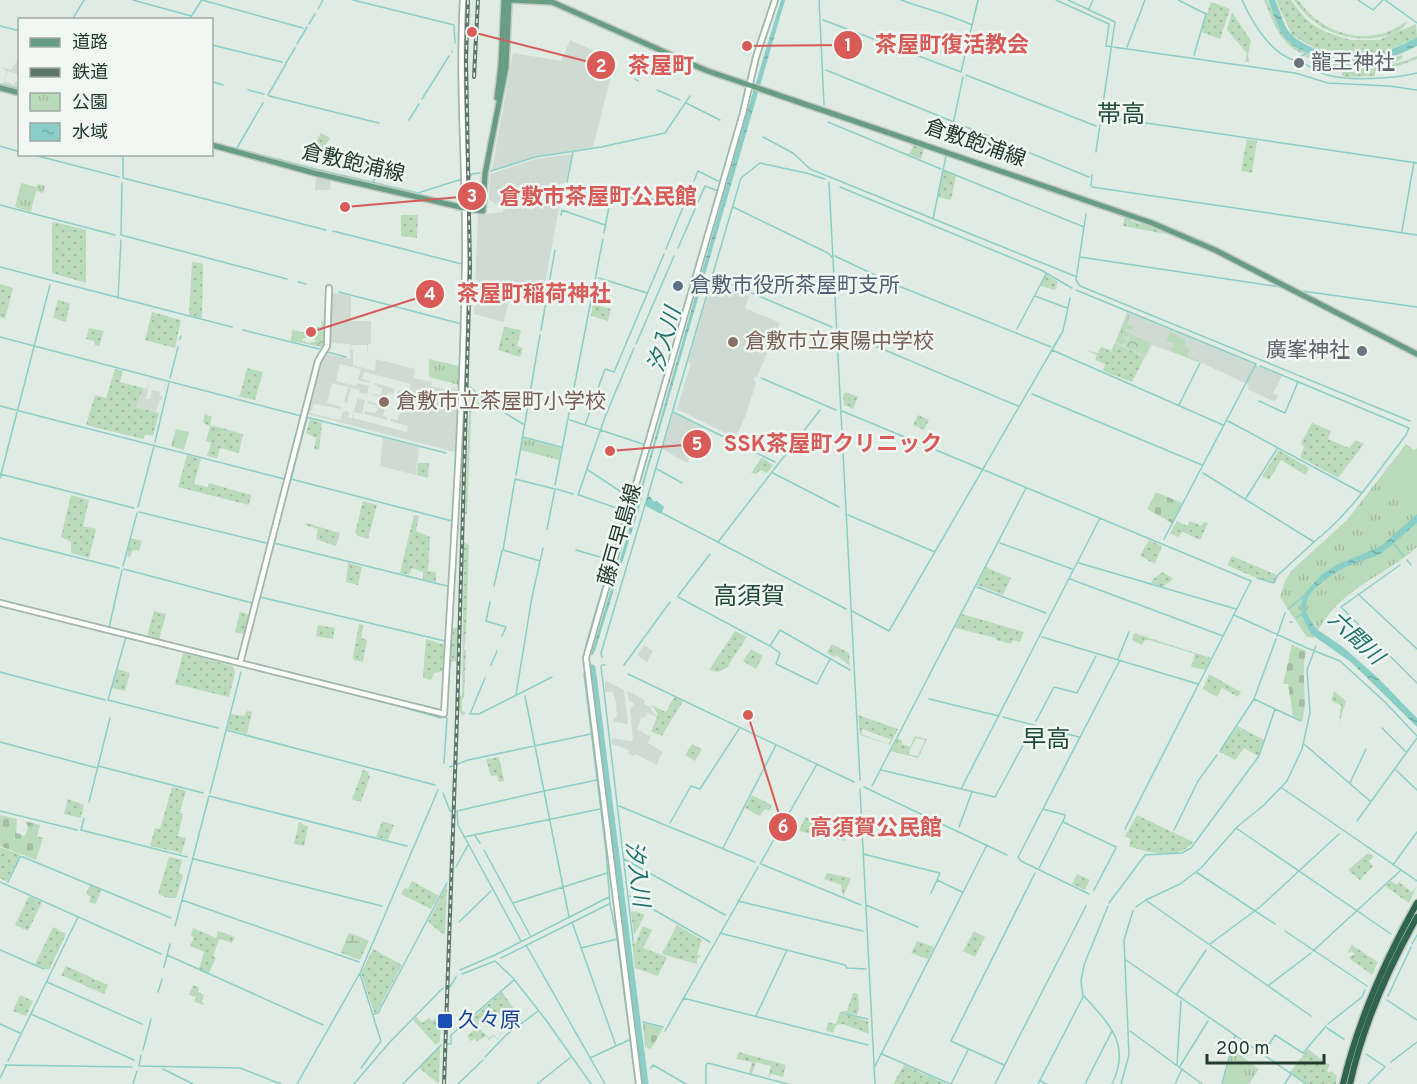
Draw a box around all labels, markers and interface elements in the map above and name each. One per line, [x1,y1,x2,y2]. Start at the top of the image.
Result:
legend [18,18,213,156]
callout: 茶屋町復活教会 [833,25,1041,65]
text: 道路 [72,32,108,55]
text: 茶屋町復活教会 [875,33,1029,60]
text: 1 [844,35,852,58]
callout: 茶屋町 [586,45,706,85]
place label: 龍王神社 [1311,50,1395,77]
text: 茶屋町 [628,54,694,81]
text: 2 [595,56,607,79]
marker: 龍王神社 [1292,56,1306,70]
text: 鉄道 [72,62,108,85]
text: 公園 [72,92,108,115]
district label: 帯高 [1097,101,1145,131]
street label: 倉敷飽浦線 [921,114,1029,174]
text: 水域 [72,122,108,145]
street label: 倉敷飽浦線 [299,139,407,189]
callout: 倉敷市茶屋町公民館 [457,176,709,216]
text: 倉敷市茶屋町公民館 [499,185,697,212]
text: 3 [467,186,477,209]
place label: 倉敷市役所茶屋町支所 [690,273,900,300]
callout: 茶屋町稲荷神社 [415,274,623,314]
marker: 倉敷市役所茶屋町支所 [671,279,685,293]
text: 茶屋町稲荷神社 [457,282,611,309]
text: 4 [424,284,436,307]
water label: 汐入川 [644,303,689,375]
place label: 倉敷市立東陽中学校 [745,329,934,356]
marker: 倉敷市立東陽中学校 [726,335,740,349]
place label: 廣峯神社 [1266,338,1350,365]
marker: 廣峯神社 [1355,344,1369,358]
place label: 倉敷市立茶屋町小学校 [396,389,606,416]
marker: 倉敷市立茶屋町小学校 [377,395,391,409]
callout: SSK茶屋町クリニック [682,424,954,464]
text: SSK茶屋町クリニック [724,432,942,459]
text: 5 [692,434,703,457]
street label: 藤戸早島線 [594,481,648,589]
district label: 高須賀 [713,583,785,613]
water label: 六間川 [1322,607,1390,673]
district label: 早高 [1022,726,1070,756]
callout: 高須賀公民館 [768,807,954,847]
text: 高須賀公民館 [810,816,942,843]
text: 6 [777,817,789,840]
water label: 汐入川 [619,840,654,910]
place label: 久々原 [458,1008,521,1035]
marker: 久々原 [436,1012,454,1030]
scale bar [1207,1027,1324,1065]
text: 200 m [1216,1038,1269,1061]

